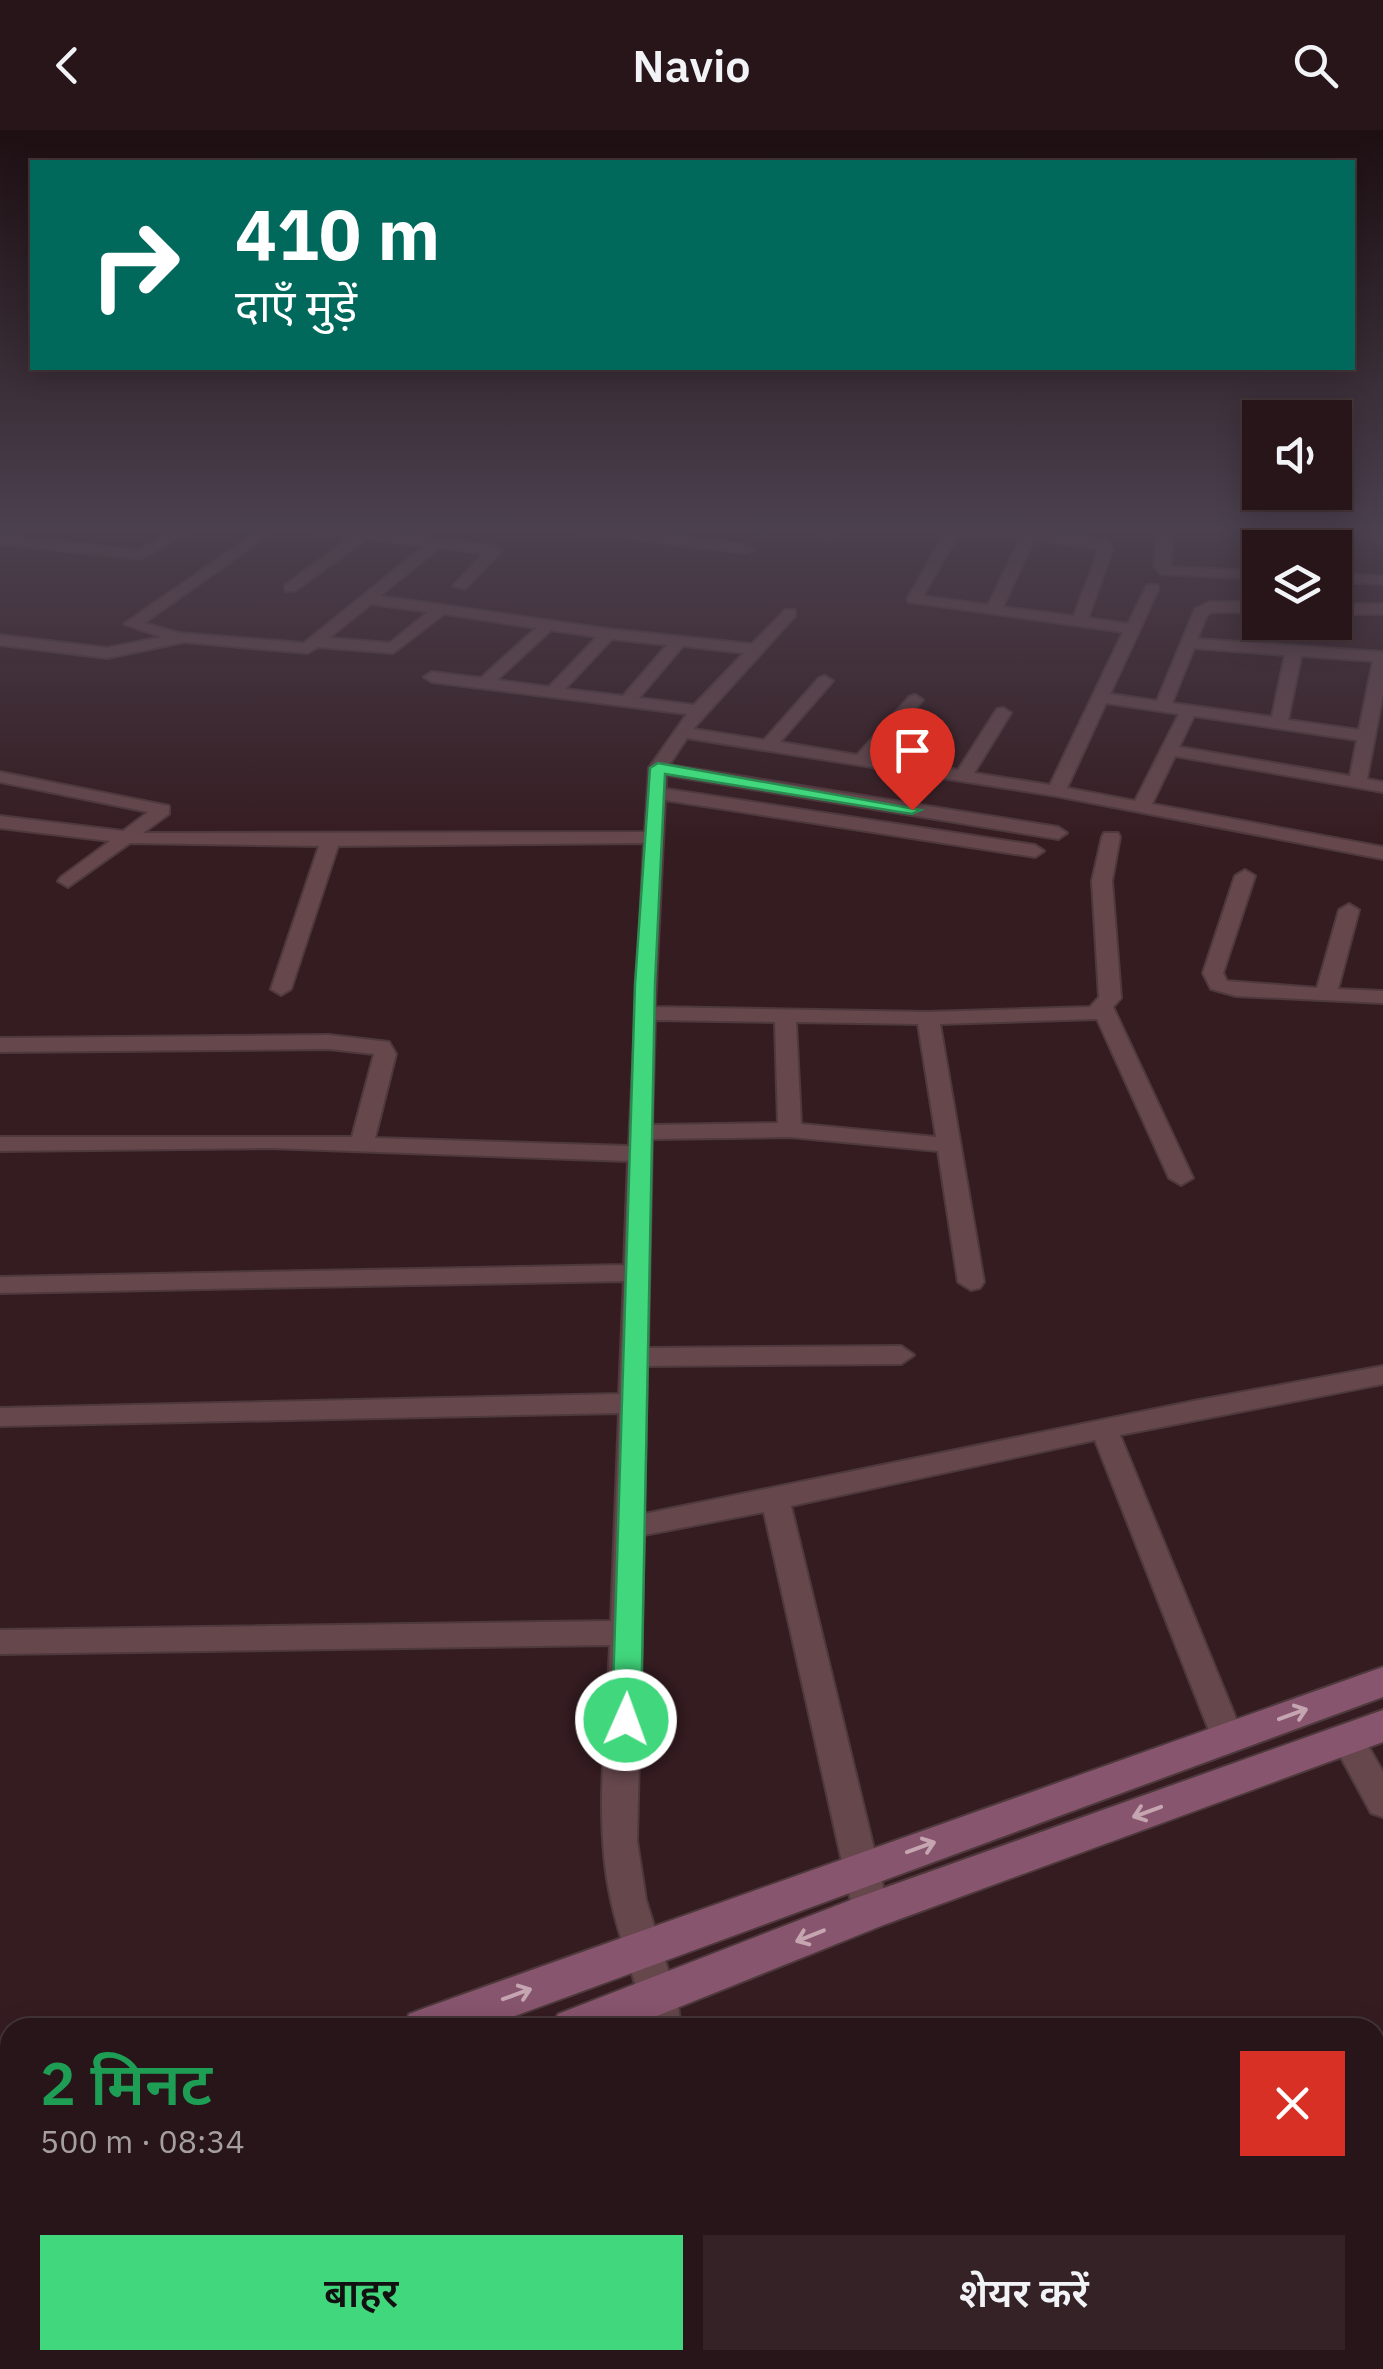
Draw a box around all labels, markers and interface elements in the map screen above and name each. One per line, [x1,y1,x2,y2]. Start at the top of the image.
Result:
text: Navio [632,36,751,94]
icon: back [40,38,95,93]
icon: search [1288,38,1343,93]
text: 410 m [235,188,440,279]
icon: right [70,200,200,330]
text: दाएँ मुड़ें [235,276,357,334]
map controls [1242,400,1352,640]
button: sound [1242,400,1352,510]
button: layers [1242,530,1352,640]
pin [870,708,955,811]
icon: arrive [885,723,940,778]
position arrow [574,1668,678,1772]
one-way arrow [1276,1704,1307,1722]
one-way arrow [1133,1804,1164,1822]
one-way arrow [904,1837,935,1855]
one-way arrow [795,1929,825,1947]
one-way arrow [500,1984,531,2002]
text: 2 मिनट [40,2043,212,2122]
button: close [1240,2051,1345,2156]
text: 500 m · 08:34 [40,2120,245,2162]
button: बाहर [40,2235,683,2350]
button: शेयर करें [703,2235,1345,2350]

